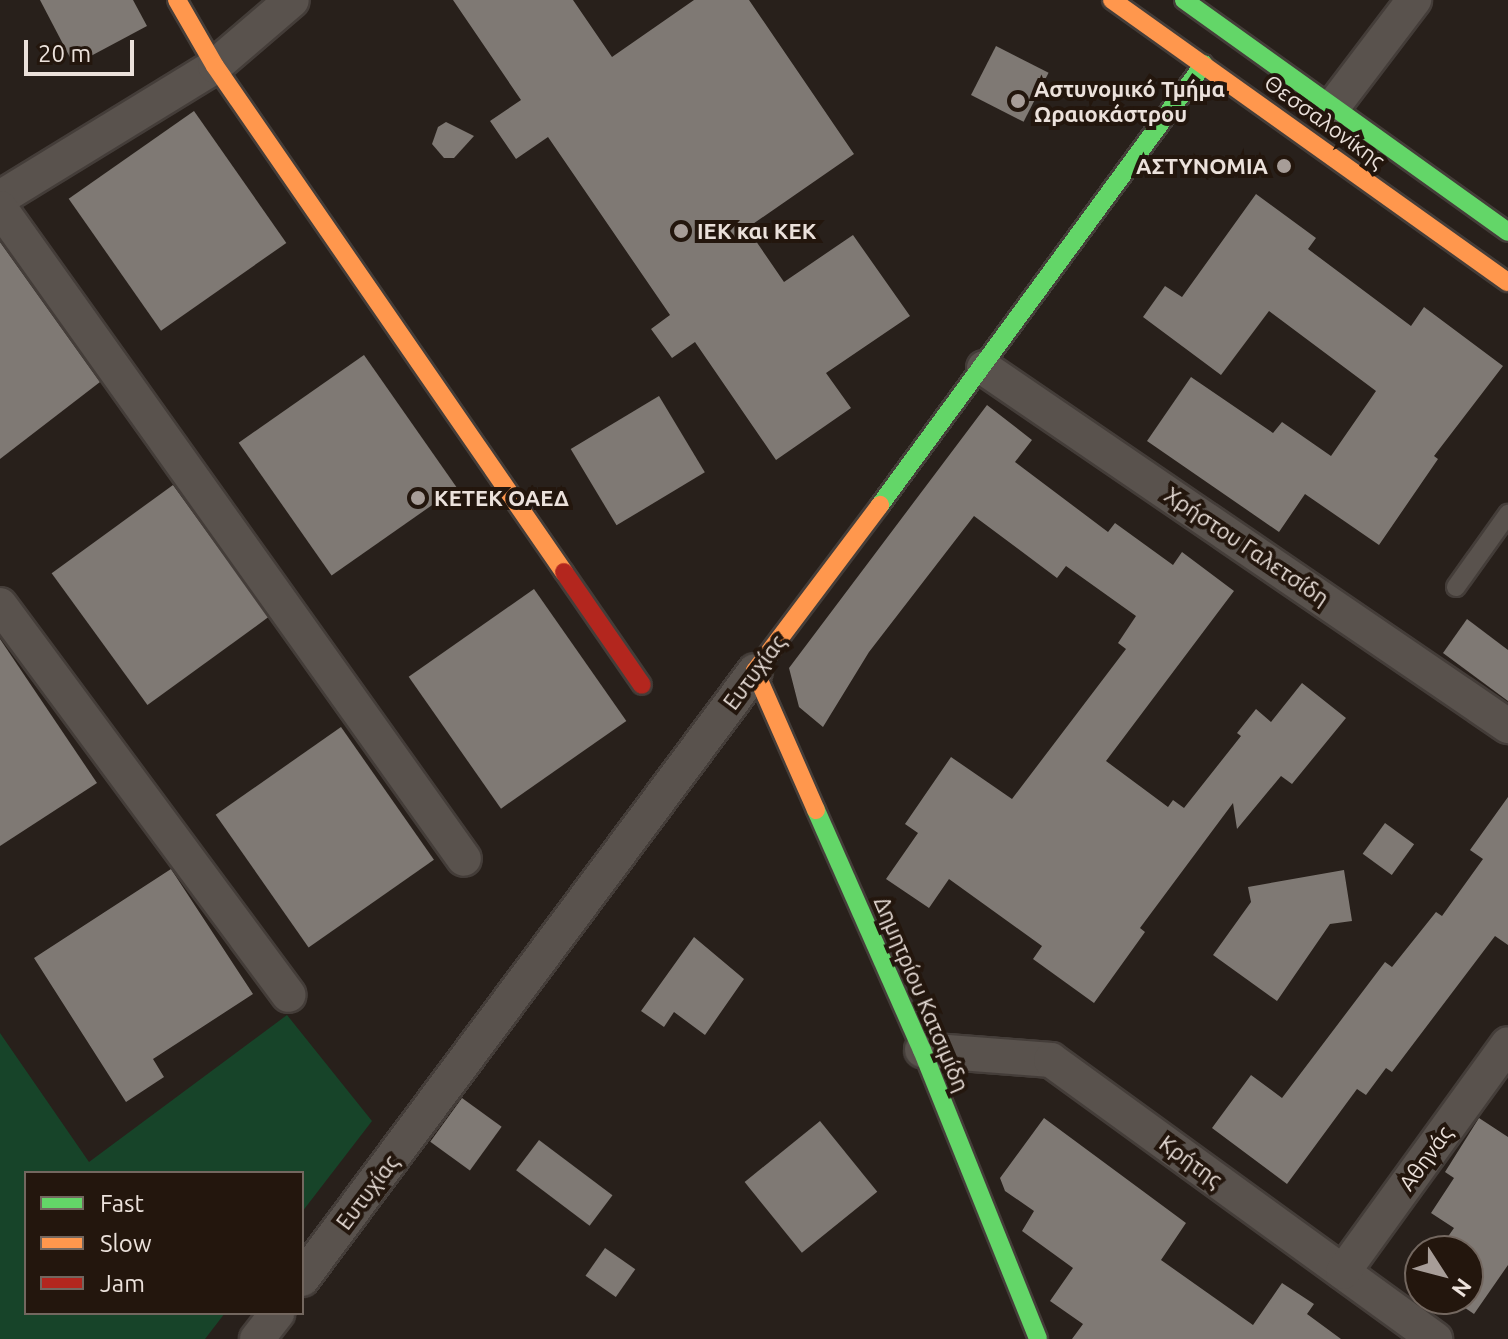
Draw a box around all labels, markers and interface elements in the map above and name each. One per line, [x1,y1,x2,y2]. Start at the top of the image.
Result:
scale bar [28,24,138,74]
text: 20 m [38,40,91,67]
street label: Θεσσαλονίκης [1260,68,1390,174]
place label: Αστυνομικό Τμήμα Ωραιοκάστρου [1034,75,1225,126]
marker: Αστυνομικό Τμήμα Ωραιοκάστρου [1009,92,1027,110]
place label: ΑΣΤΥΝΟΜΙΑ [1136,153,1268,179]
marker: ΑΣΤΥΝΟΜΙΑ [1275,157,1293,175]
place label: ΙΕΚ και ΚΕΚ [697,218,816,244]
marker: ΙΕΚ και ΚΕΚ [672,222,690,240]
street label: Χρήστου Γαλετσίδη [1160,481,1334,611]
place label: ΚΕΤΕΚ ΟΑΕΔ [434,485,569,511]
marker: ΚΕΤΕΚ ΟΑΕΔ [409,489,427,507]
street label: Ευτυχίας [717,629,791,715]
street label: Δημητρίου Κατσιμίδη [869,893,975,1095]
street label: Αθηνάς [1393,1121,1457,1195]
street label: Κρήτης [1155,1129,1227,1193]
street label: Ευτυχίας [330,1149,404,1235]
legend [24,1171,304,1315]
text: Fast [100,1190,144,1217]
text: Slow [100,1230,152,1257]
north arrow [1404,1235,1484,1315]
text: Jam [100,1270,145,1297]
text: N [1447,1274,1477,1302]

